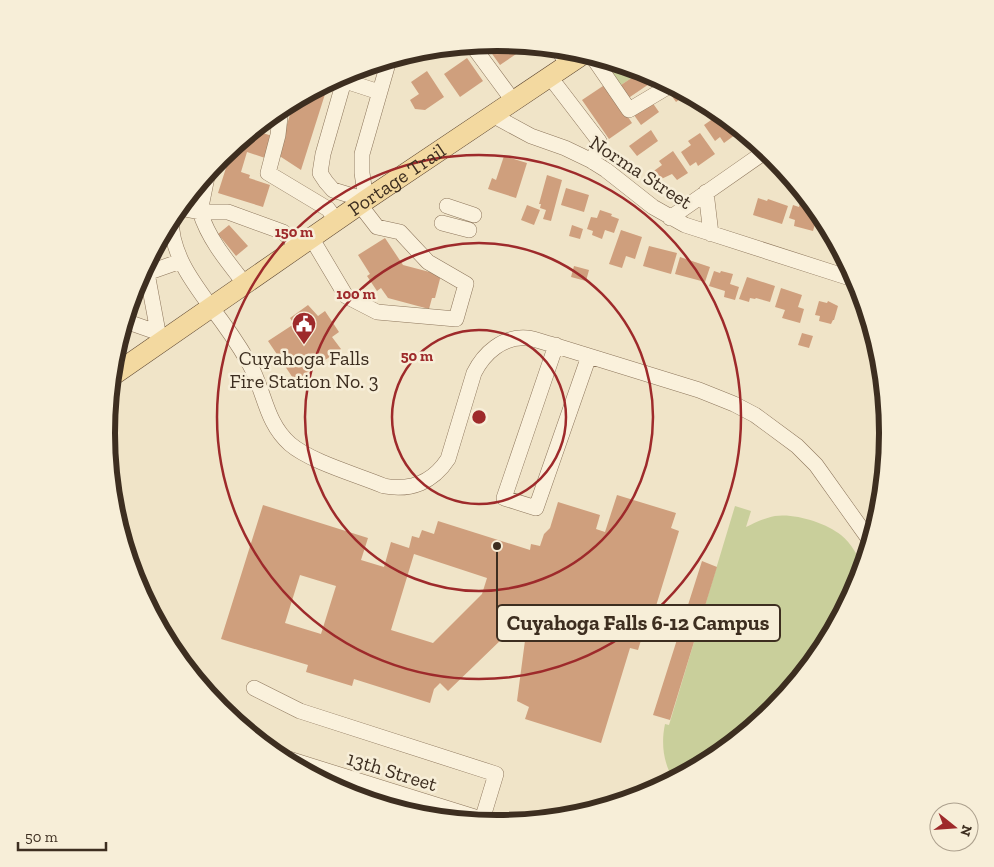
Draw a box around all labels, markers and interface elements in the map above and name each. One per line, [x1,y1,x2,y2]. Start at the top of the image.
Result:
street label: Norma Street [585,130,697,214]
street label: Portage Trail [343,138,450,221]
text: 150 m [275,223,313,241]
text: 100 m [336,285,376,303]
public building icon: Cuyahoga Falls Fire Station No. 3 [291,311,317,345]
place label: Cuyahoga Falls Fire Station No. 3 [229,346,379,393]
text: 50 m [401,347,433,365]
centre of rings [470,408,488,426]
callout: Cuyahoga Falls 6-12 Campus [497,605,780,641]
text: Cuyahoga Falls 6-12 Campus [507,610,770,635]
street label: 13th Street [344,746,441,796]
north arrow [929,802,979,852]
scale bar [18,820,105,852]
text: N [956,823,976,839]
text: 50 m [25,828,58,846]

